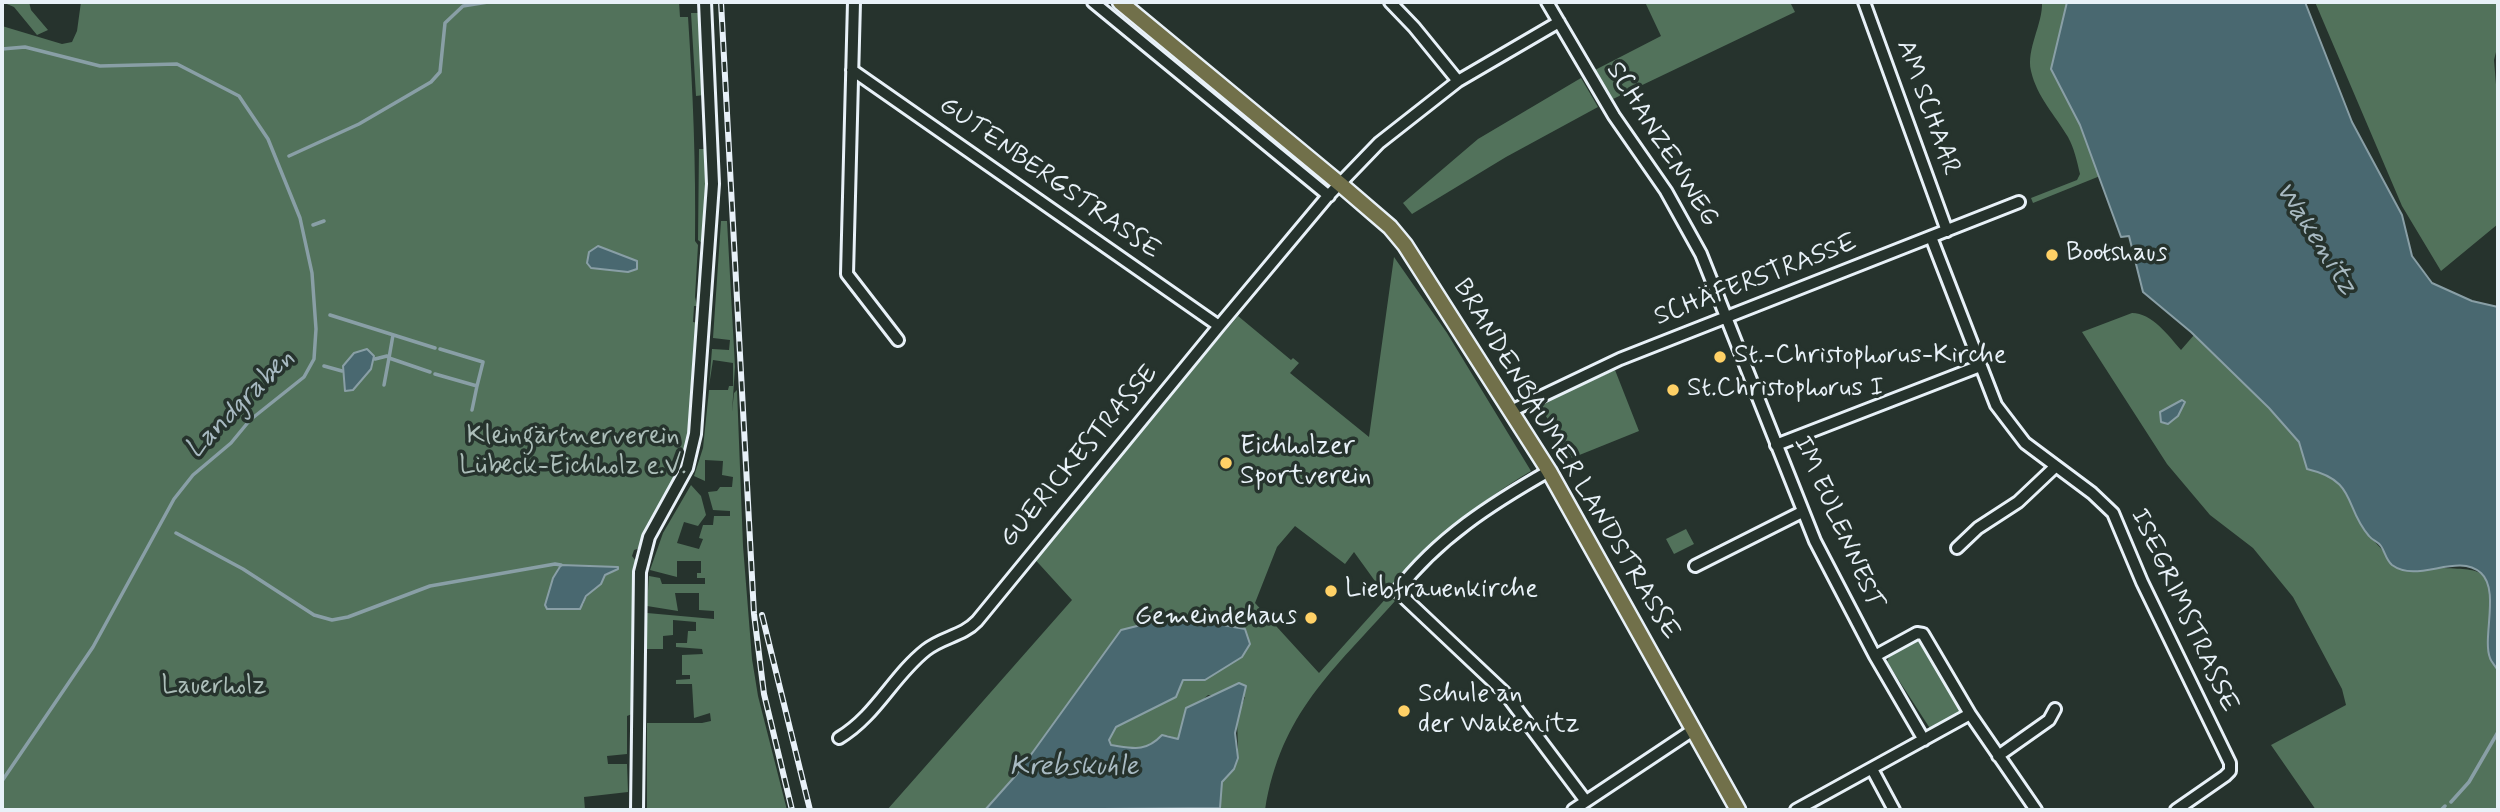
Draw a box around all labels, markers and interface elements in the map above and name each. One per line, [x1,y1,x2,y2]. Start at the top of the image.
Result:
street label: AM SCHAAR [1888,36,1966,180]
street label: SCHANZENWEG [1598,57,1724,233]
street label: GUTENBERGSTRASSE [932,91,1166,267]
water label: Wakenitz [2266,176,2364,302]
street label: SCHÄFERSTRASSE [1650,228,1862,334]
place label: Bootshaus [2066,239,2167,271]
marker: Bootshaus [2044,247,2060,263]
street label: BRANDENBAUMER LANDSTRASSE [1445,274,1685,646]
place label: St.-Christophorus-Kirche [1734,341,2007,373]
water label: Landgraben [179,343,303,467]
marker: St.-Christophorus-Kirche [1712,349,1728,365]
street label: GUERICKESTRASSE [994,359,1166,555]
place label: St.Christophorus I [1687,374,1884,406]
marker: St.Christophorus I [1665,382,1681,398]
park label: Kleingärtnerverein Lübeck-Eichholz e.V. [459,422,687,484]
place label: Eichholzer Sportverein [1240,432,1371,494]
street label: IM EULENNEST [1785,432,1889,614]
marker: Eichholzer Sportverein [1218,455,1234,471]
street label: ISEGRIMSTRASSE [2122,504,2244,718]
place label: Liebfrauenkirche [1345,575,1538,607]
marker: Liebfrauenkirche [1323,583,1339,599]
place label: Gemeindehaus [1135,602,1297,634]
marker: Gemeindehaus [1303,610,1319,626]
park label: Lauerholz [162,672,266,704]
place label: Schule an der Wakenitz [1418,680,1580,742]
marker: Schule an der Wakenitz [1396,703,1412,719]
water label: Krebskuhle [1009,751,1139,785]

